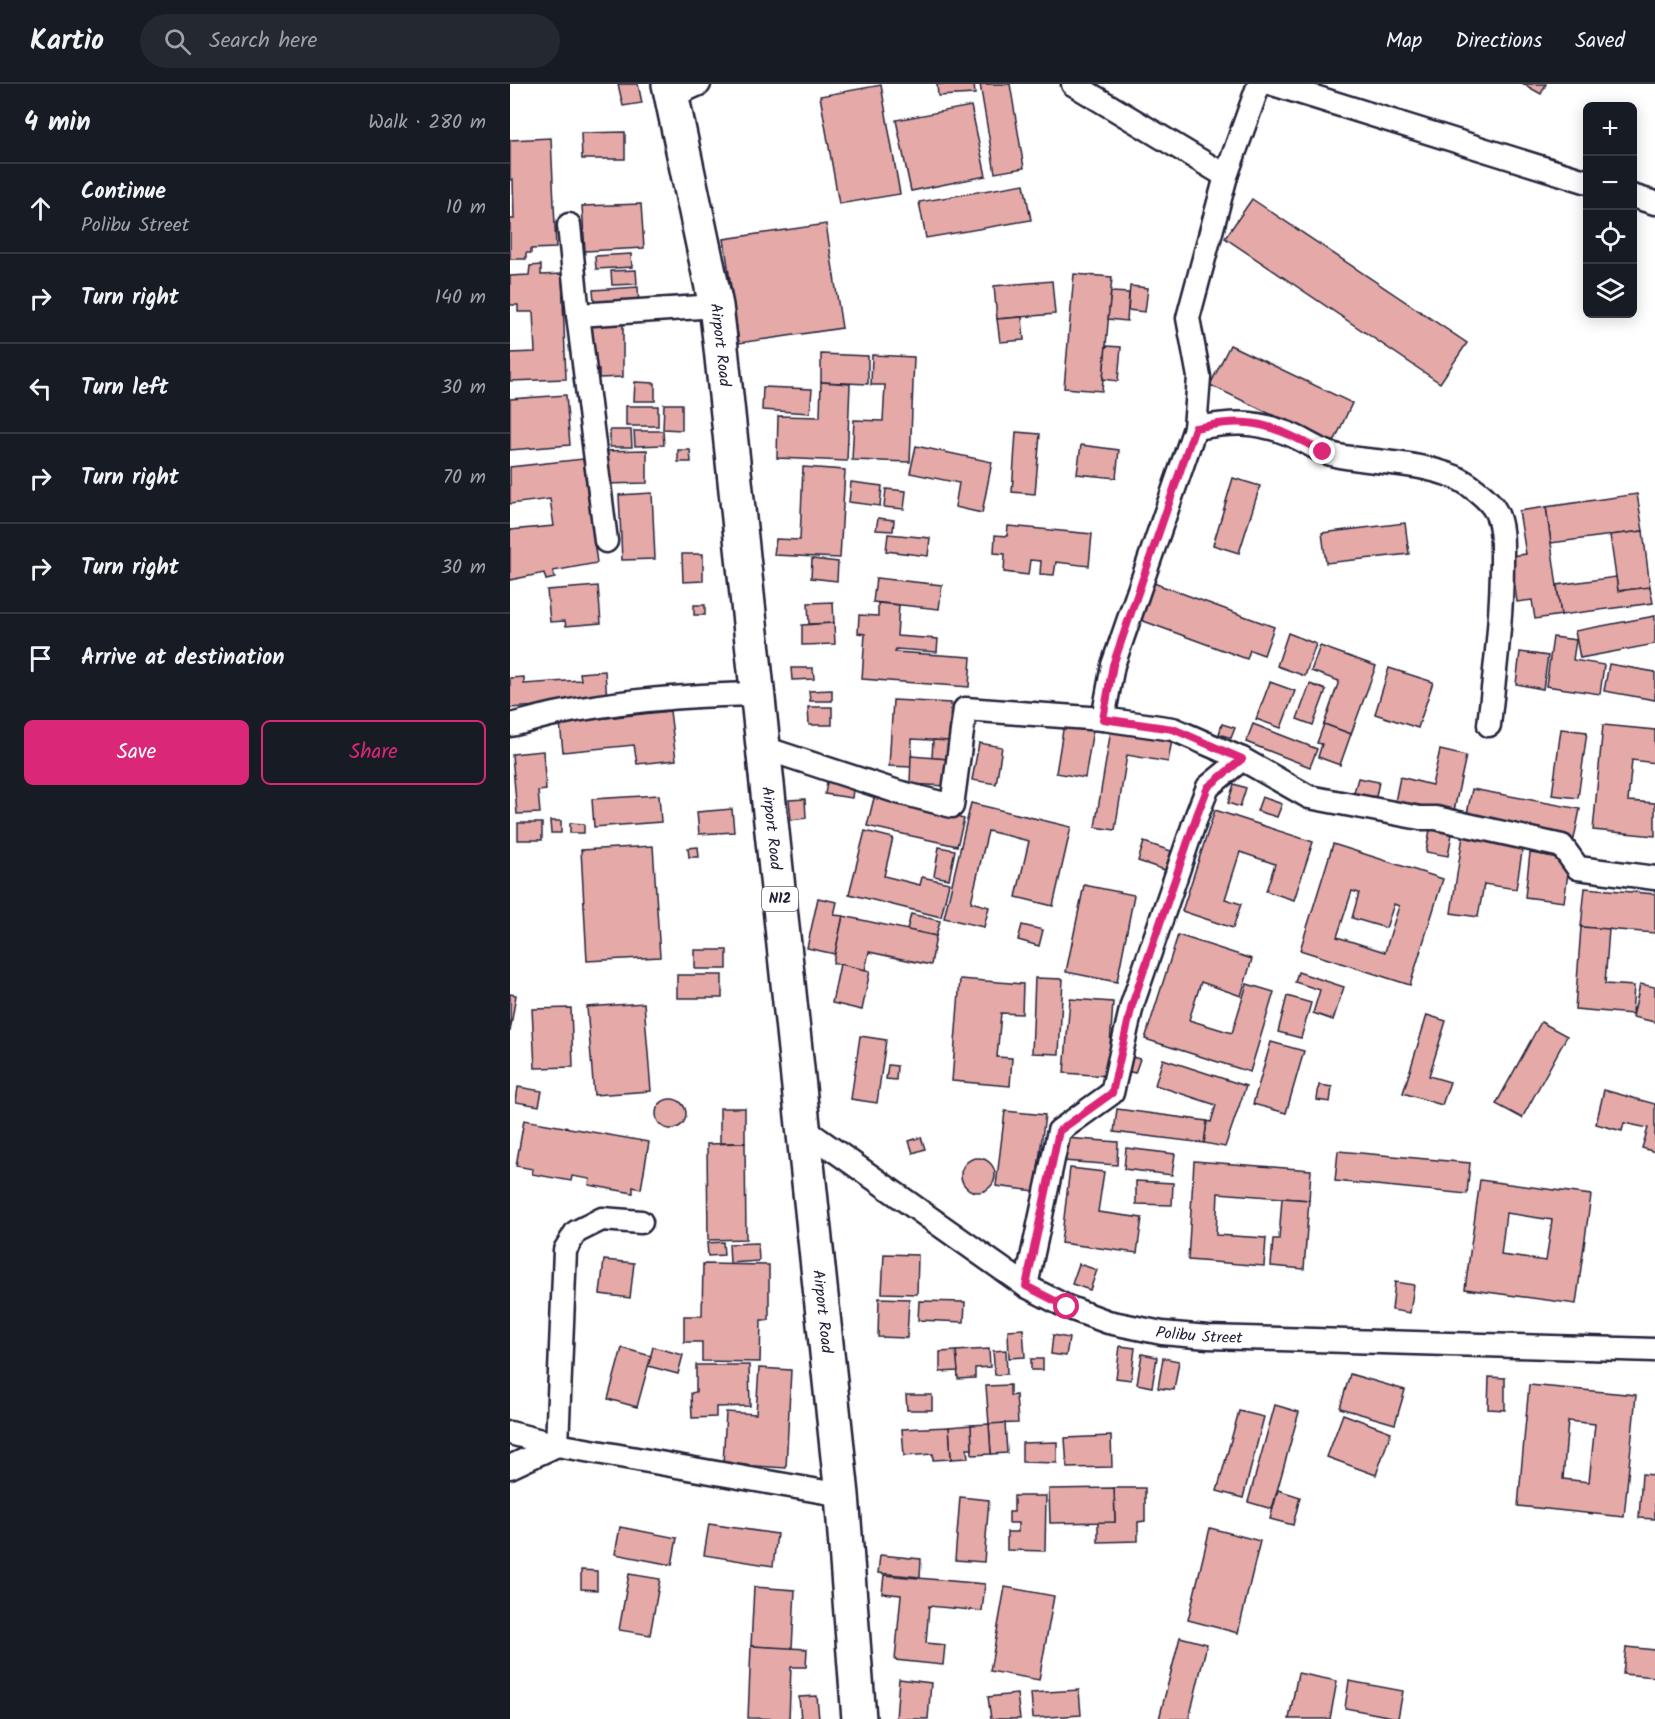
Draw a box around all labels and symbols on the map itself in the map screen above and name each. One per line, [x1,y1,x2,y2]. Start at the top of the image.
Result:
street label: Airport Road [703,302,738,389]
route end [1309,438,1335,464]
street label: Airport Road [755,785,789,872]
road number: N12 [762,887,798,911]
street label: Airport Road [806,1268,840,1355]
route start [1053,1293,1079,1319]
street label: Polibu Street [1153,1320,1244,1351]

